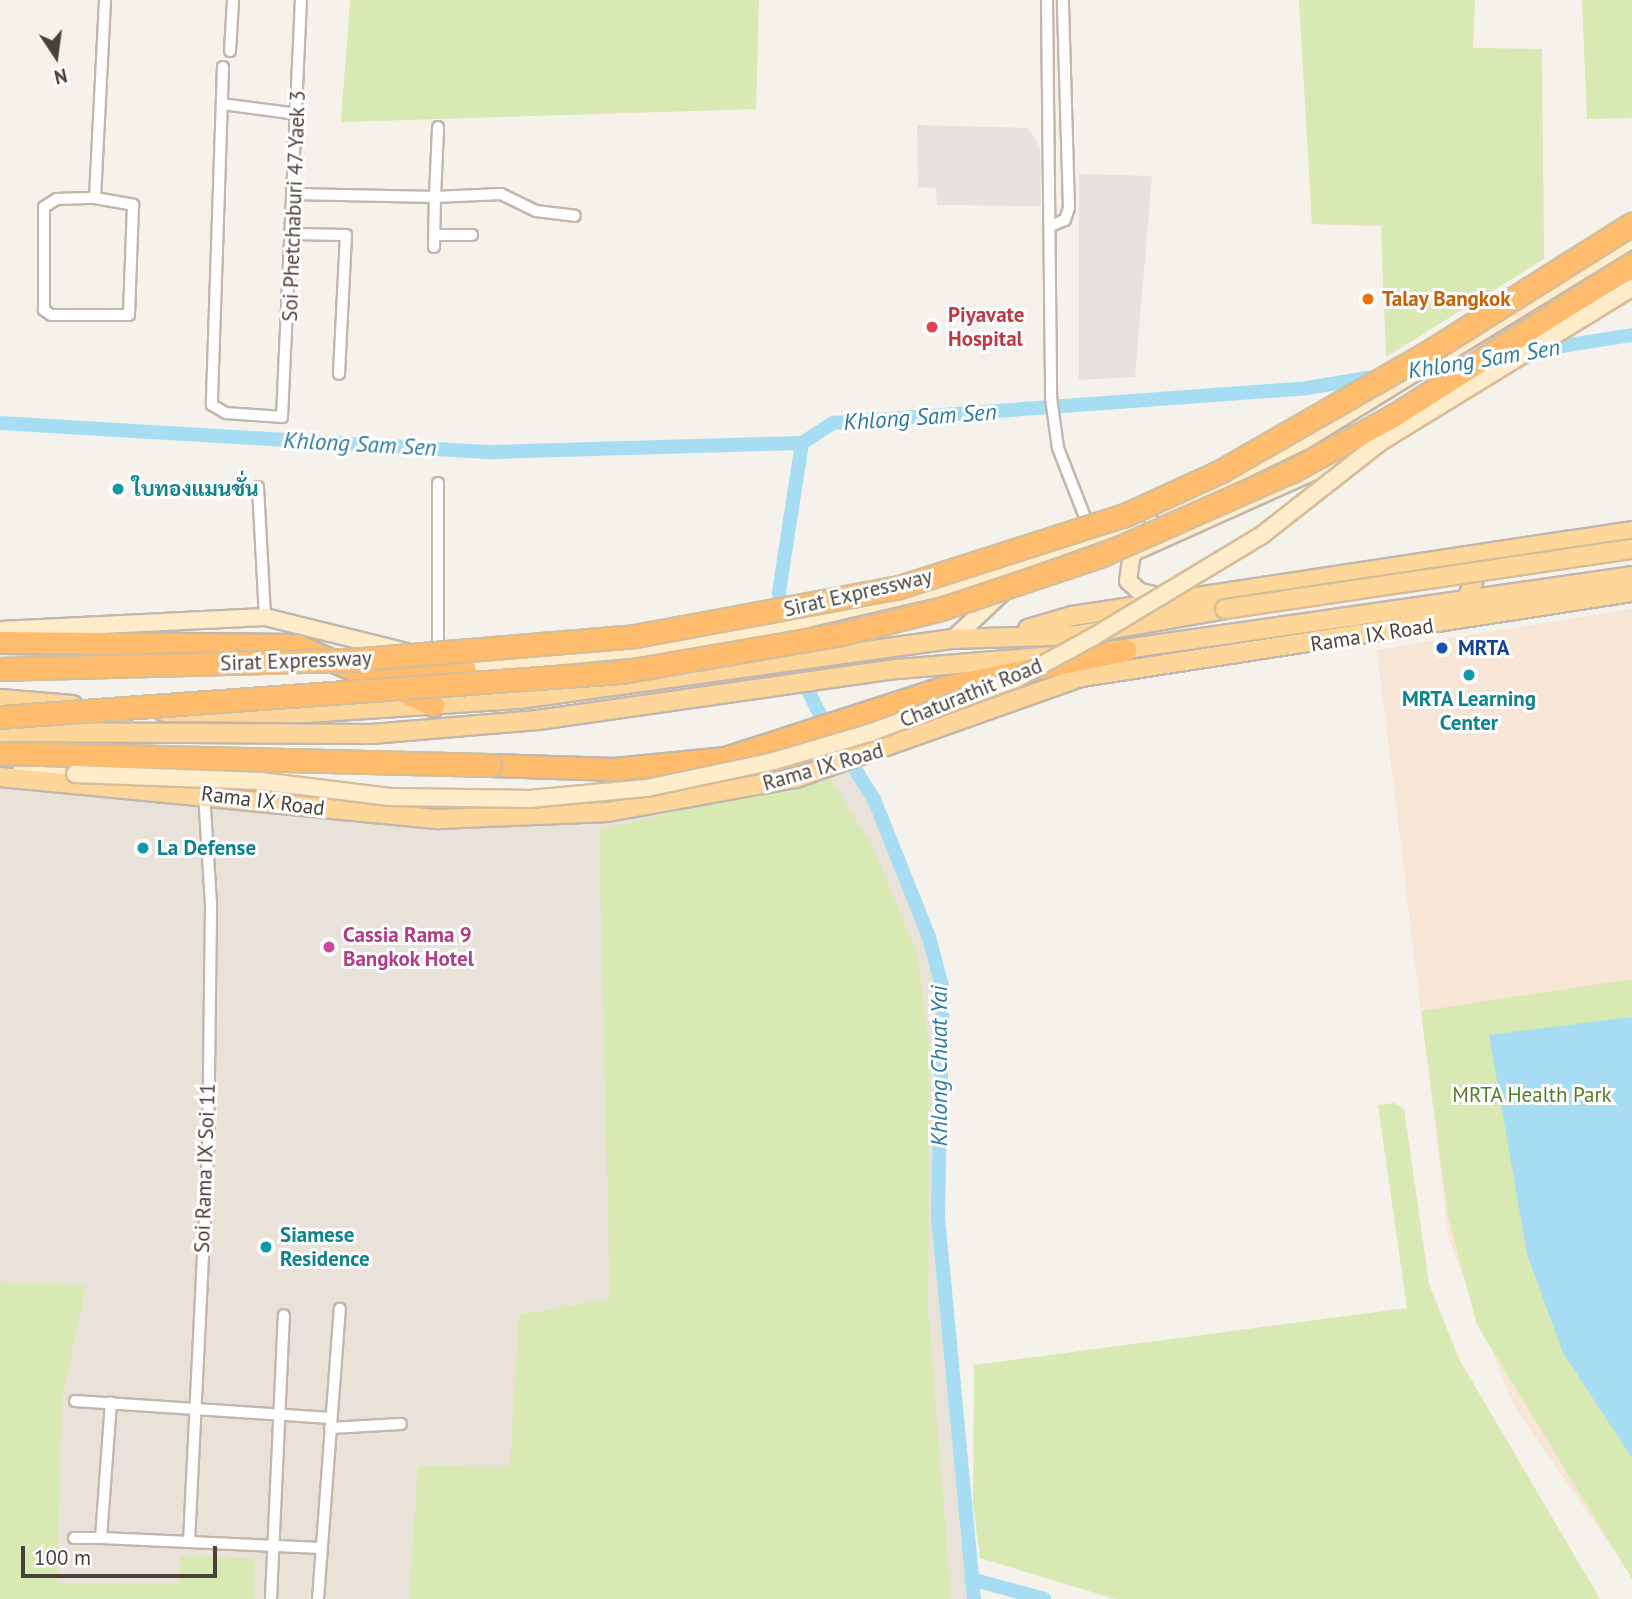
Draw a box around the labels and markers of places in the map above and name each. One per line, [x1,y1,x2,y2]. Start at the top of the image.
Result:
place label: Talay Bangkok [1382,286,1511,312]
marker: Talay Bangkok [1360,291,1376,307]
place label: Piyavate Hospital [948,302,1024,352]
marker: Piyavate Hospital [922,317,942,337]
place label: ใบทองแมนชั่น [132,476,259,502]
marker: ใบทองแมนชั่น [110,481,126,497]
place label: MRTA [1458,635,1509,661]
marker: MRTA [1432,638,1452,658]
marker: MRTA Learning Center [1461,667,1477,683]
place label: MRTA Learning Center [1401,686,1537,736]
place label: La Defense [157,835,256,861]
marker: La Defense [135,840,151,856]
place label: Cassia Rama 9 Bangkok Hotel [343,922,475,972]
marker: Cassia Rama 9 Bangkok Hotel [321,939,337,955]
place label: Siamese Residence [280,1222,370,1272]
marker: Siamese Residence [258,1239,274,1255]

